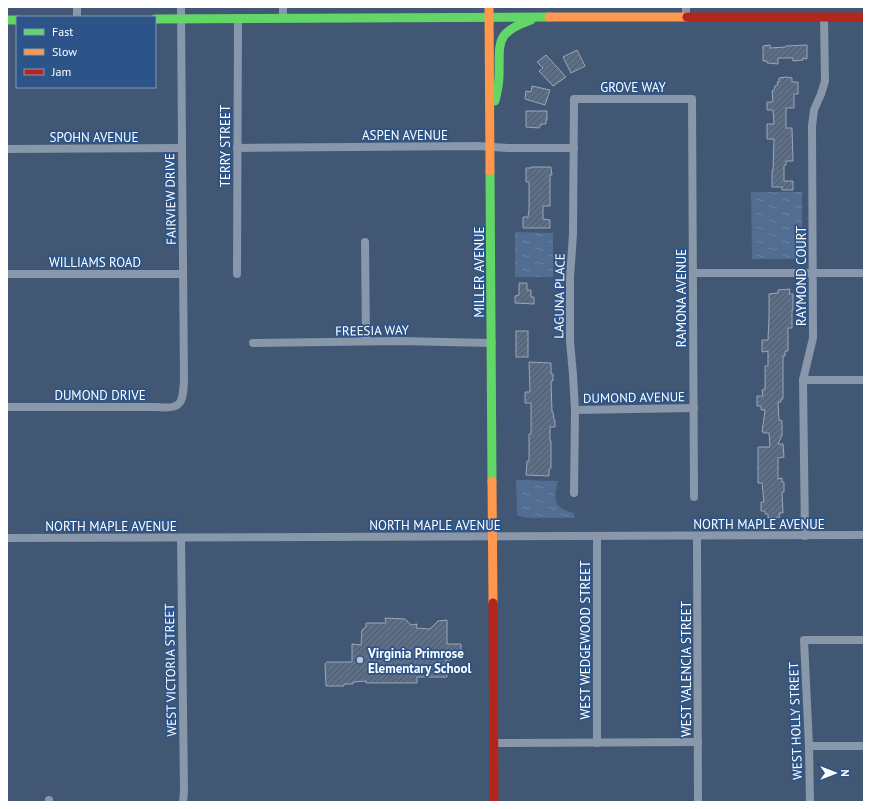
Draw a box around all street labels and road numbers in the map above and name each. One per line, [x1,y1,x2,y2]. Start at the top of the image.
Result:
street label: GROVE WAY [600,79,667,96]
street label: TERRY STREET [217,105,234,187]
street label: ASPEN AVENUE [362,127,448,144]
street label: SPOHN AVENUE [50,129,139,146]
street label: FAIRVIEW DRIVE [161,153,180,245]
street label: RAYMOND COURT [793,226,810,326]
street label: MILLER AVENUE [471,227,488,317]
street label: RAMONA AVENUE [673,249,690,347]
street label: LAGUNA PLACE [550,253,569,339]
street label: WILLIAMS ROAD [49,254,141,271]
street label: FREESIA WAY [335,321,410,340]
street label: DUMOND DRIVE [54,387,146,404]
street label: DUMOND AVENUE [583,388,685,407]
street label: NORTH MAPLE AVENUE [693,516,825,533]
street label: NORTH MAPLE AVENUE [369,517,501,534]
street label: NORTH MAPLE AVENUE [45,518,177,535]
street label: WEST WEDGEWOOD STREET [577,561,594,719]
street label: WEST VALENCIA STREET [678,601,695,737]
street label: WEST VICTORIA STREET [161,603,180,737]
street label: WEST HOLLY STREET [785,662,806,780]

